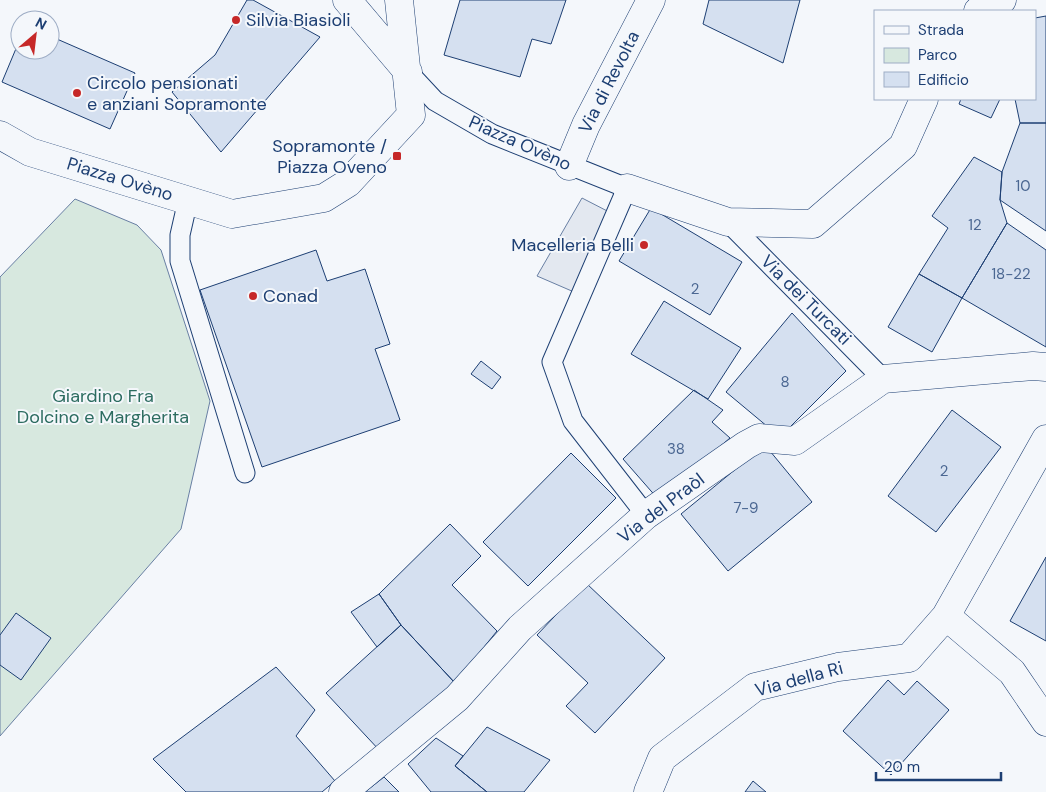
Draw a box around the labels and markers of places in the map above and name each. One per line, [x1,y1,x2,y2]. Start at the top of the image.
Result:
place label: Silvia Biasioli [246,8,351,32]
marker: Silvia Biasioli [230,14,242,26]
place label: Circolo pensionati e anziani Sopramonte [87,71,267,116]
marker: Circolo pensionati e anziani Sopramonte [71,87,83,99]
place label: Sopramonte / Piazza Oveno [272,134,387,179]
marker: Sopramonte / Piazza Oveno [391,150,403,162]
place label: Macelleria Belli [511,233,634,257]
marker: Macelleria Belli [638,239,650,251]
place label: Conad [263,284,318,308]
marker: Conad [247,290,259,302]

